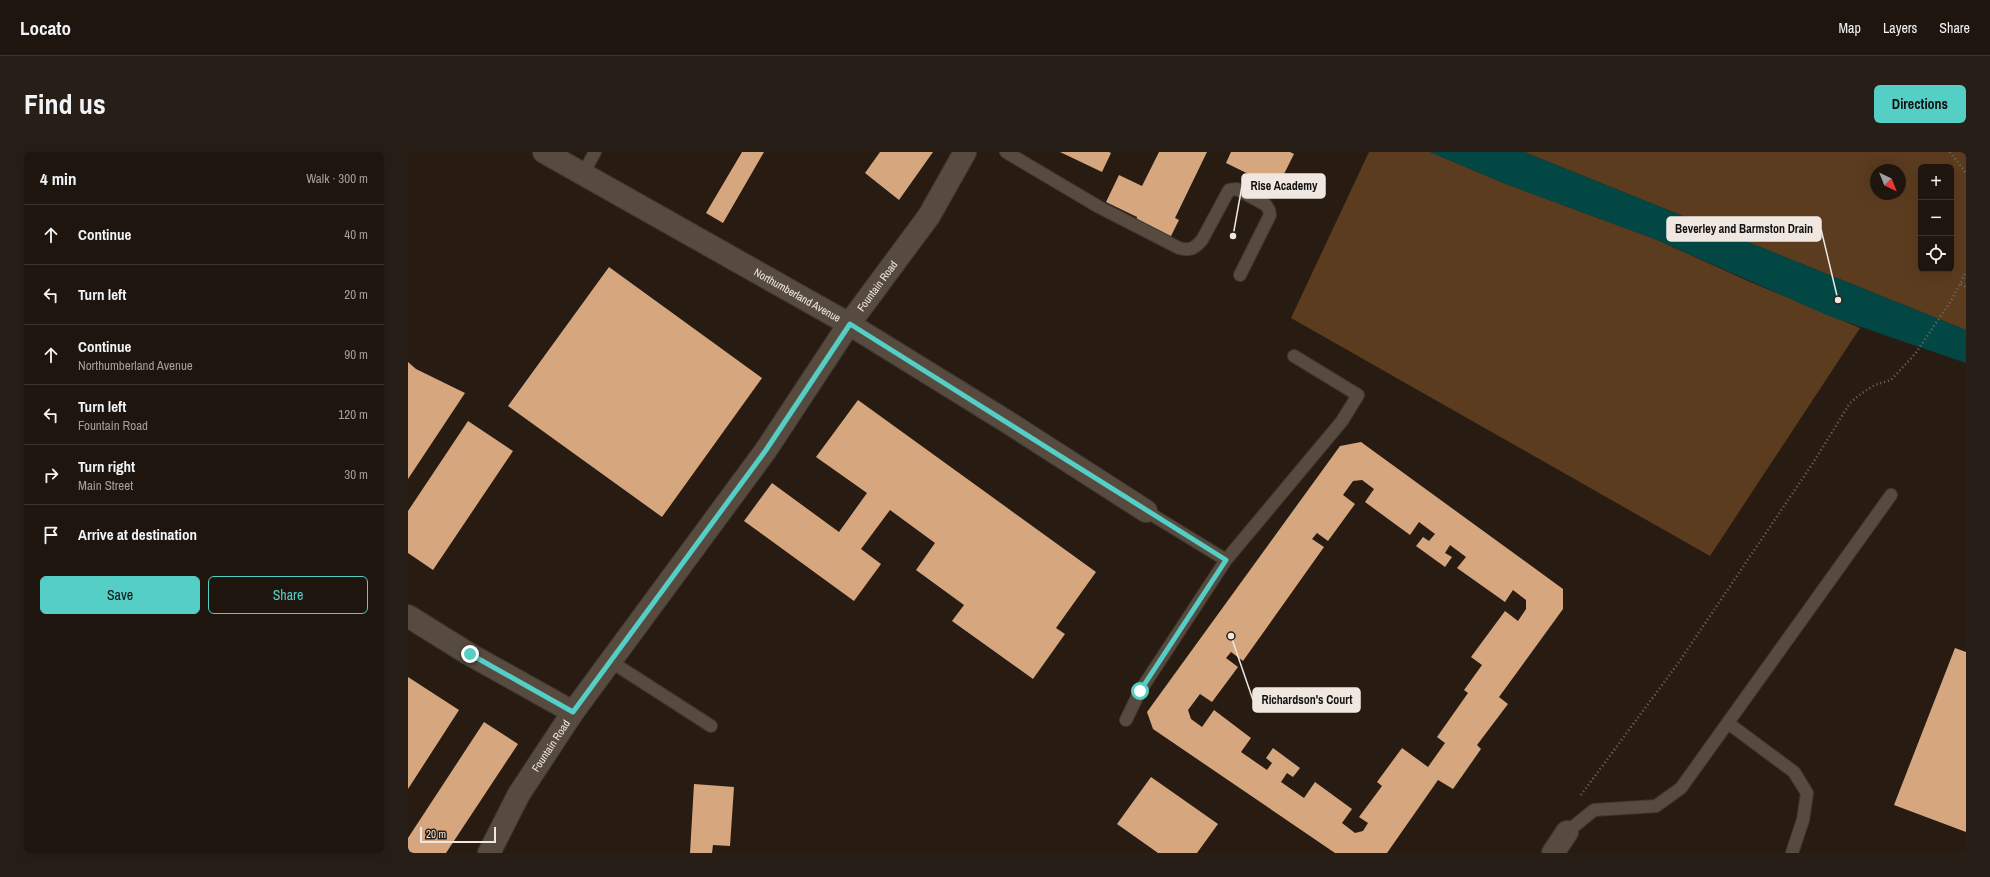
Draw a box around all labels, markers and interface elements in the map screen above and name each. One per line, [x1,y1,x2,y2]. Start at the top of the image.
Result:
text: Locato [20,15,71,41]
text: Map [1839,19,1861,37]
text: Layers [1883,19,1917,37]
text: Share [1939,19,1970,37]
text: Find us [24,85,106,123]
button: Directions [1874,85,1966,123]
north arrow [1870,164,1906,200]
map controls [1918,164,1954,272]
button: + [1918,164,1954,200]
text: 4 min [40,167,76,190]
text: Walk · 300 m [306,170,368,187]
callout: Rise Academy [1242,174,1325,198]
text: Rise Academy [1251,178,1318,194]
button: − [1918,200,1954,236]
callout: Beverley and Barmston Drain [1667,217,1821,241]
text: Beverley and Barmston Drain [1675,221,1813,237]
icon: ahead [40,224,62,246]
text: Continue [78,224,131,245]
text: 40 m [344,226,368,243]
button: locate [1918,236,1954,272]
street label: Fountain Road [854,258,900,314]
street label: Northumberland Avenue [752,265,843,325]
icon: left [40,284,62,306]
text: Turn left [78,284,126,305]
text: 20 m [344,286,368,303]
text: Continue [78,336,131,357]
icon: ahead [40,344,62,366]
text: 90 m [344,346,368,363]
text: Northumberland Avenue [78,357,193,374]
text: Turn left [78,396,126,417]
icon: left [40,404,62,426]
text: 120 m [338,406,368,423]
text: Fountain Road [78,417,148,434]
text: Turn right [78,456,135,477]
icon: right [40,464,62,486]
text: 30 m [344,466,368,483]
text: Main Street [78,477,133,494]
icon: arrive [40,524,62,546]
text: Arrive at destination [78,524,197,545]
button: Save [40,576,200,614]
button: Share [208,576,368,614]
route end [461,645,479,663]
route start [1131,682,1149,700]
callout: Richardson's Court [1253,688,1360,712]
text: Richardson's Court [1262,692,1353,708]
street label: Fountain Road [529,717,573,774]
scale bar [420,825,496,844]
text: 20 m [426,827,446,841]

